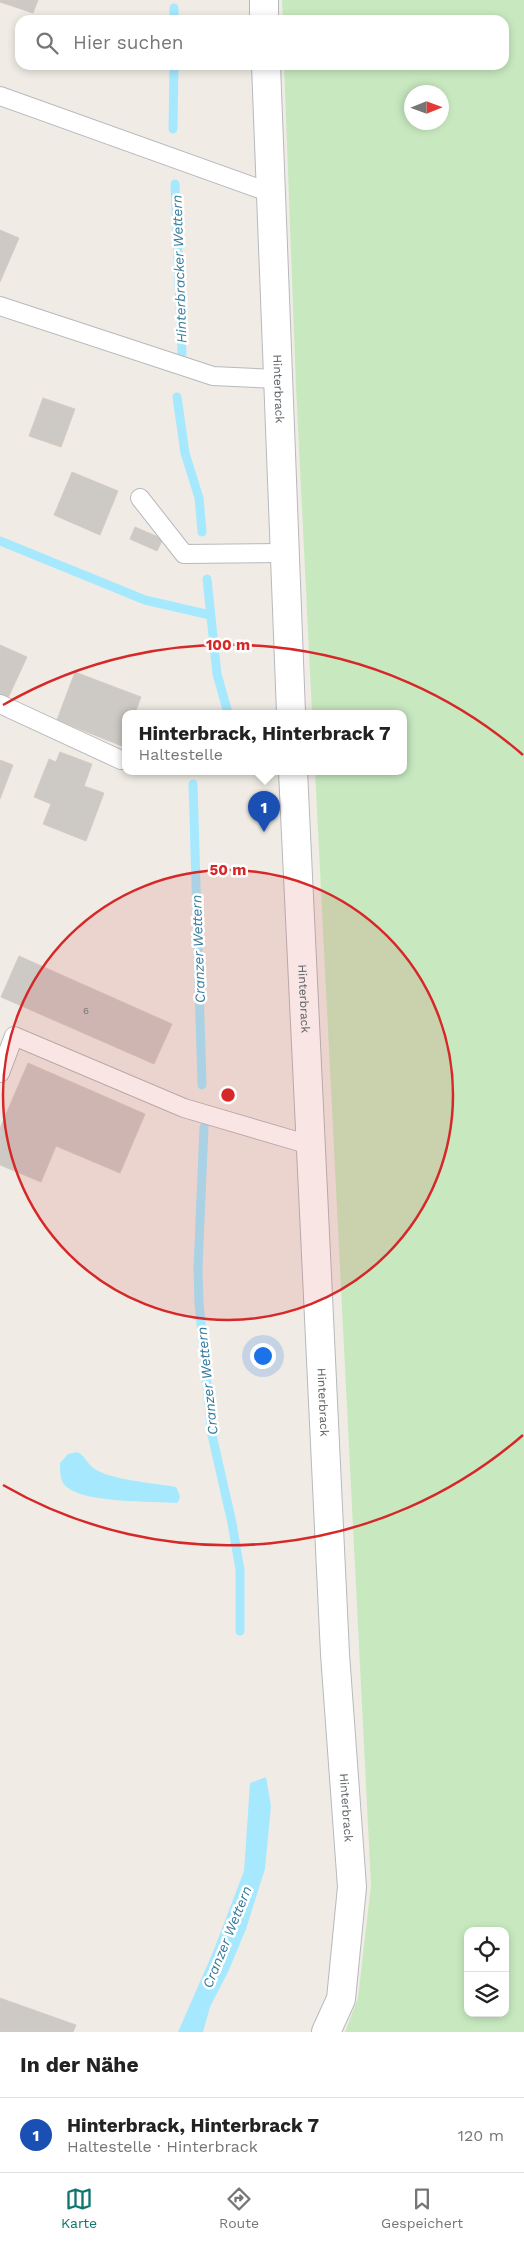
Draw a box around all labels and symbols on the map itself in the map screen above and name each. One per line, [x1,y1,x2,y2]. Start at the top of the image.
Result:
north arrow [404,85,449,130]
water label: Hinterbracker Wettern [168,195,190,343]
street label: Hinterbrack [270,354,287,424]
text: 100 m [206,636,250,654]
pin: 1 [248,791,280,832]
text: 50 m [210,861,246,879]
water label: Cranzer Wettern [188,894,208,1004]
street label: Hinterbrack [295,964,312,1034]
house number: 6 [83,1005,89,1016]
centre of rings [219,1086,237,1104]
water label: Cranzer Wettern [193,1326,221,1436]
your location [250,1343,276,1369]
street label: Hinterbrack [314,1368,332,1437]
street label: Hinterbrack [337,1773,356,1843]
water label: Cranzer Wettern [199,1884,255,1990]

